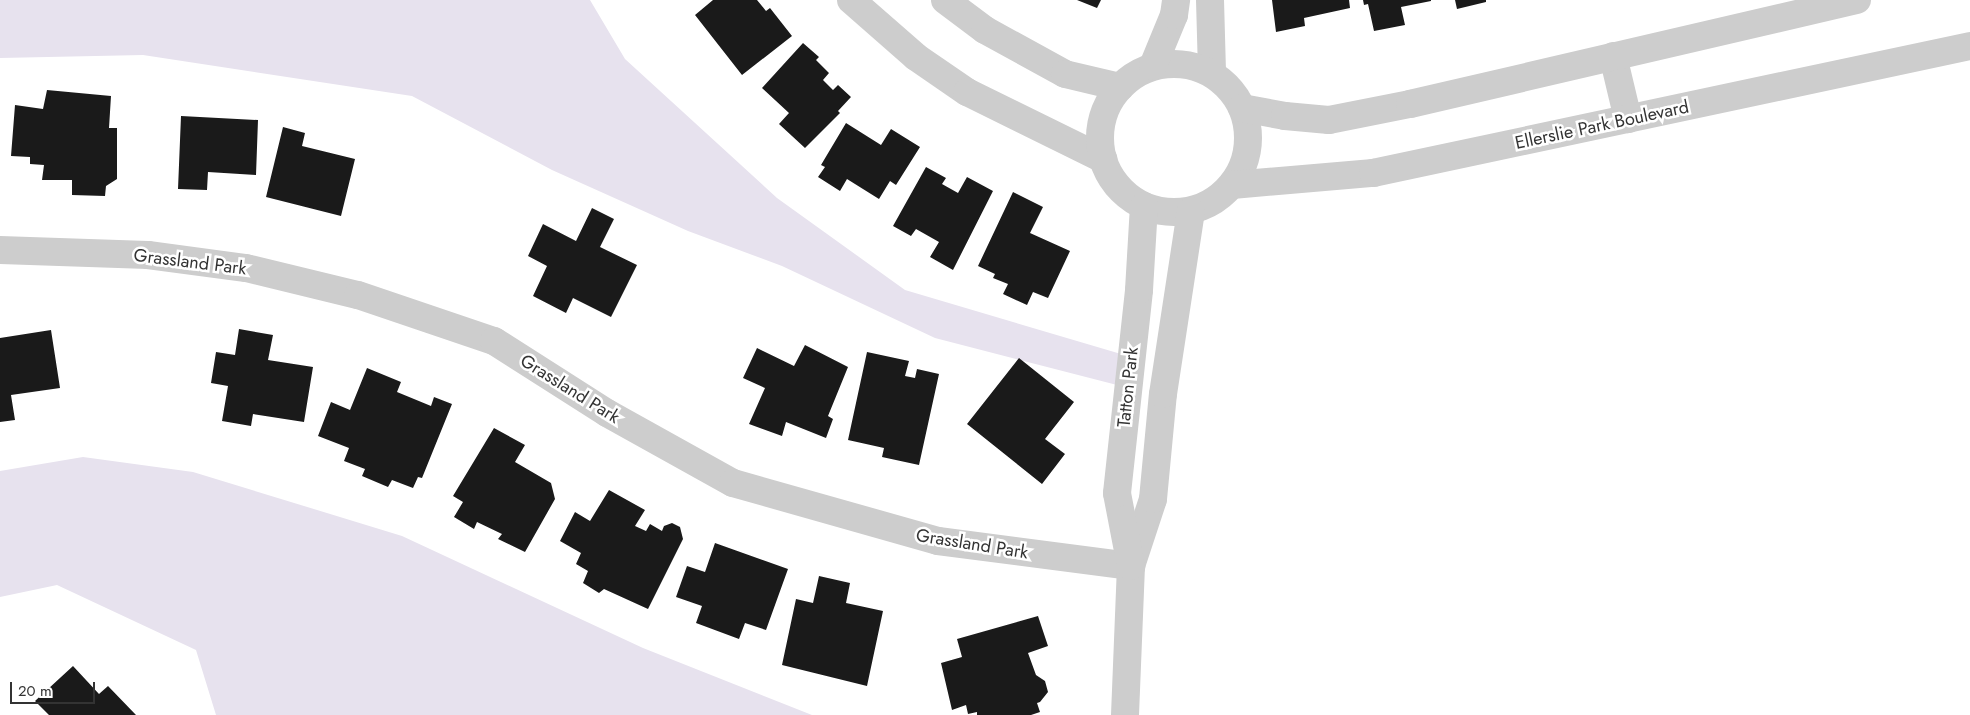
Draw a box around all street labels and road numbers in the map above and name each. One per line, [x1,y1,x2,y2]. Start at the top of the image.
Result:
street label: Ellerslie Park Boulevard [1513,96,1691,154]
street label: Grassland Park [132,244,248,280]
street label: Tatton Park [1113,346,1143,428]
street label: Grassland Park [516,350,624,428]
street label: Grassland Park [914,524,1030,564]

